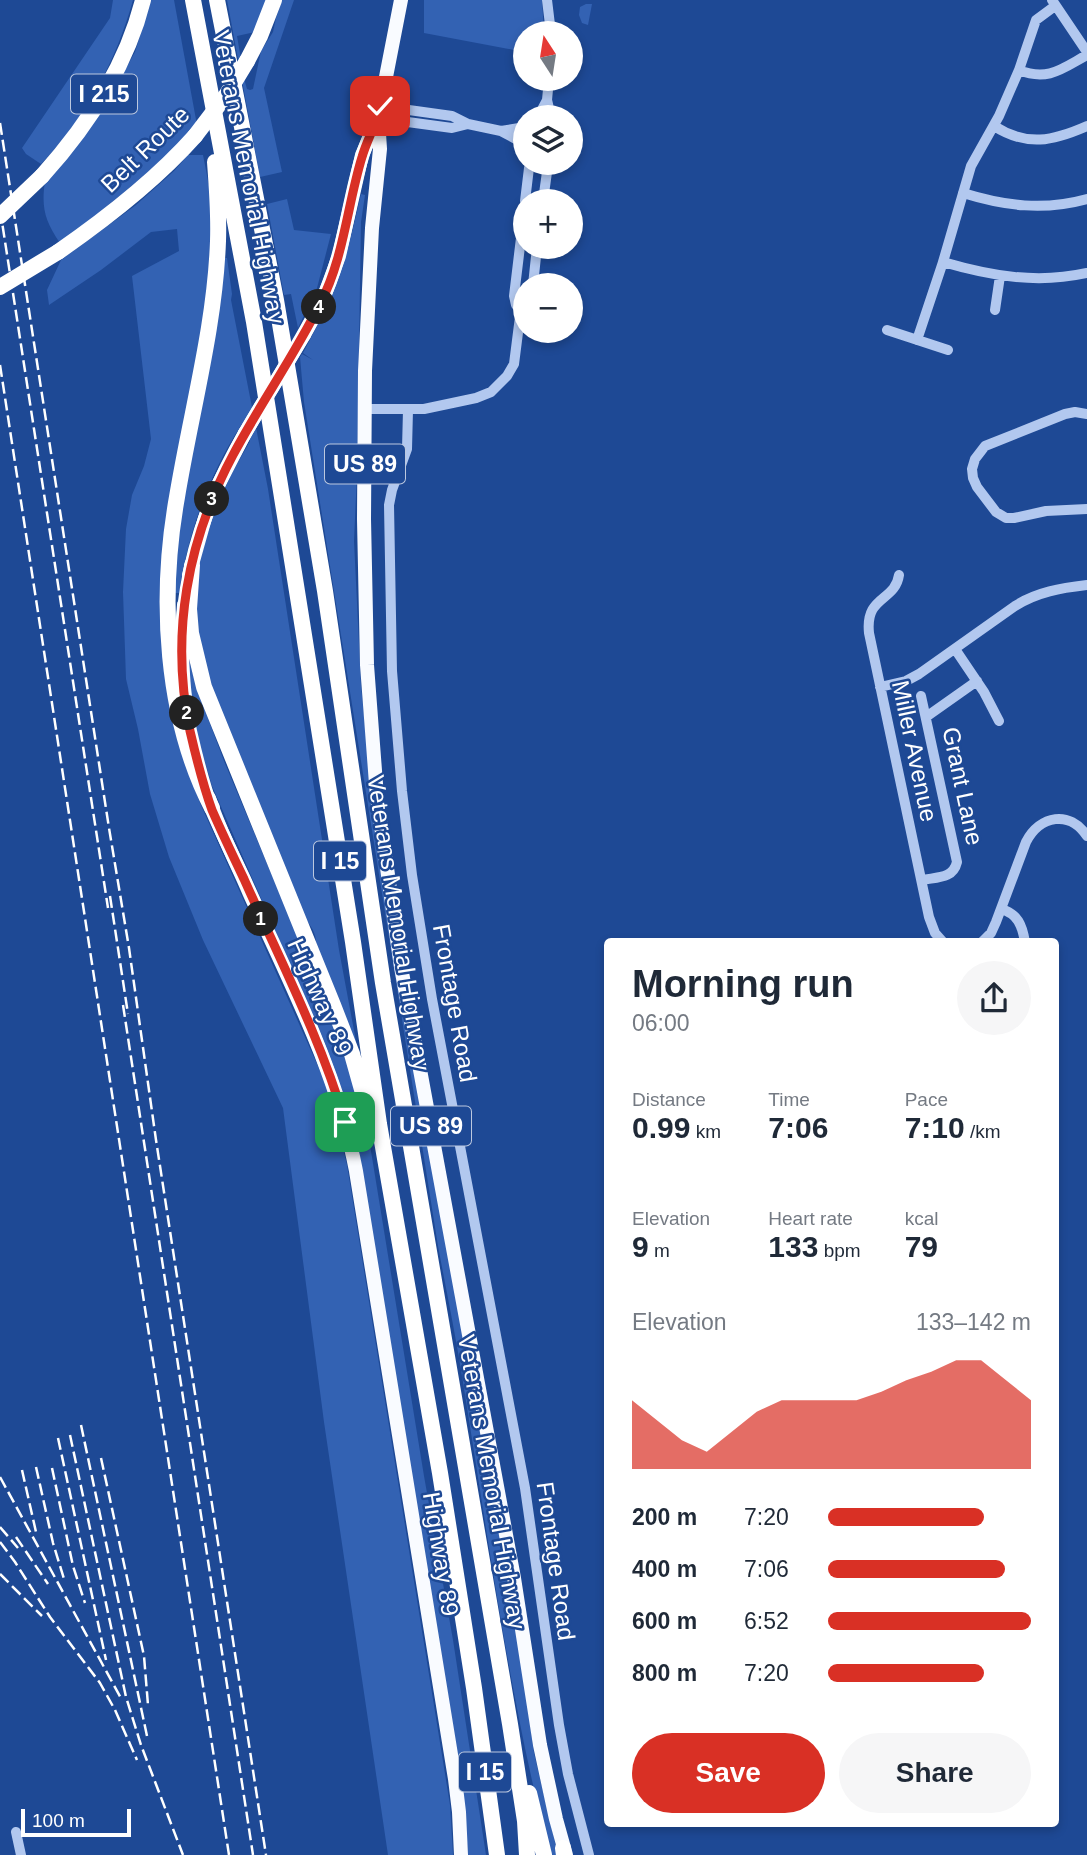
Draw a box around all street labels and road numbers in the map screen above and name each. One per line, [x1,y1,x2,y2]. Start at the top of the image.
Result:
street label: Veterans Memorial Highway [207,28,291,326]
road number: I 215 [71,74,137,114]
street label: Belt Route [95,100,195,198]
road number: US 89 [325,445,405,484]
street label: Miller Avenue [887,678,943,824]
street label: Grant Lane [937,724,989,848]
street label: Veterans Memorial Highway [362,773,436,1073]
road number: I 15 [314,842,366,880]
street label: Frontage Road [428,922,482,1084]
street label: Highway 89 [282,934,358,1060]
road number: US 89 [391,1106,471,1146]
street label: Veterans Memorial Highway [453,1333,531,1631]
street label: Frontage Road [531,1480,581,1642]
street label: Highway 89 [418,1490,464,1618]
road number: I 15 [459,1752,511,1792]

